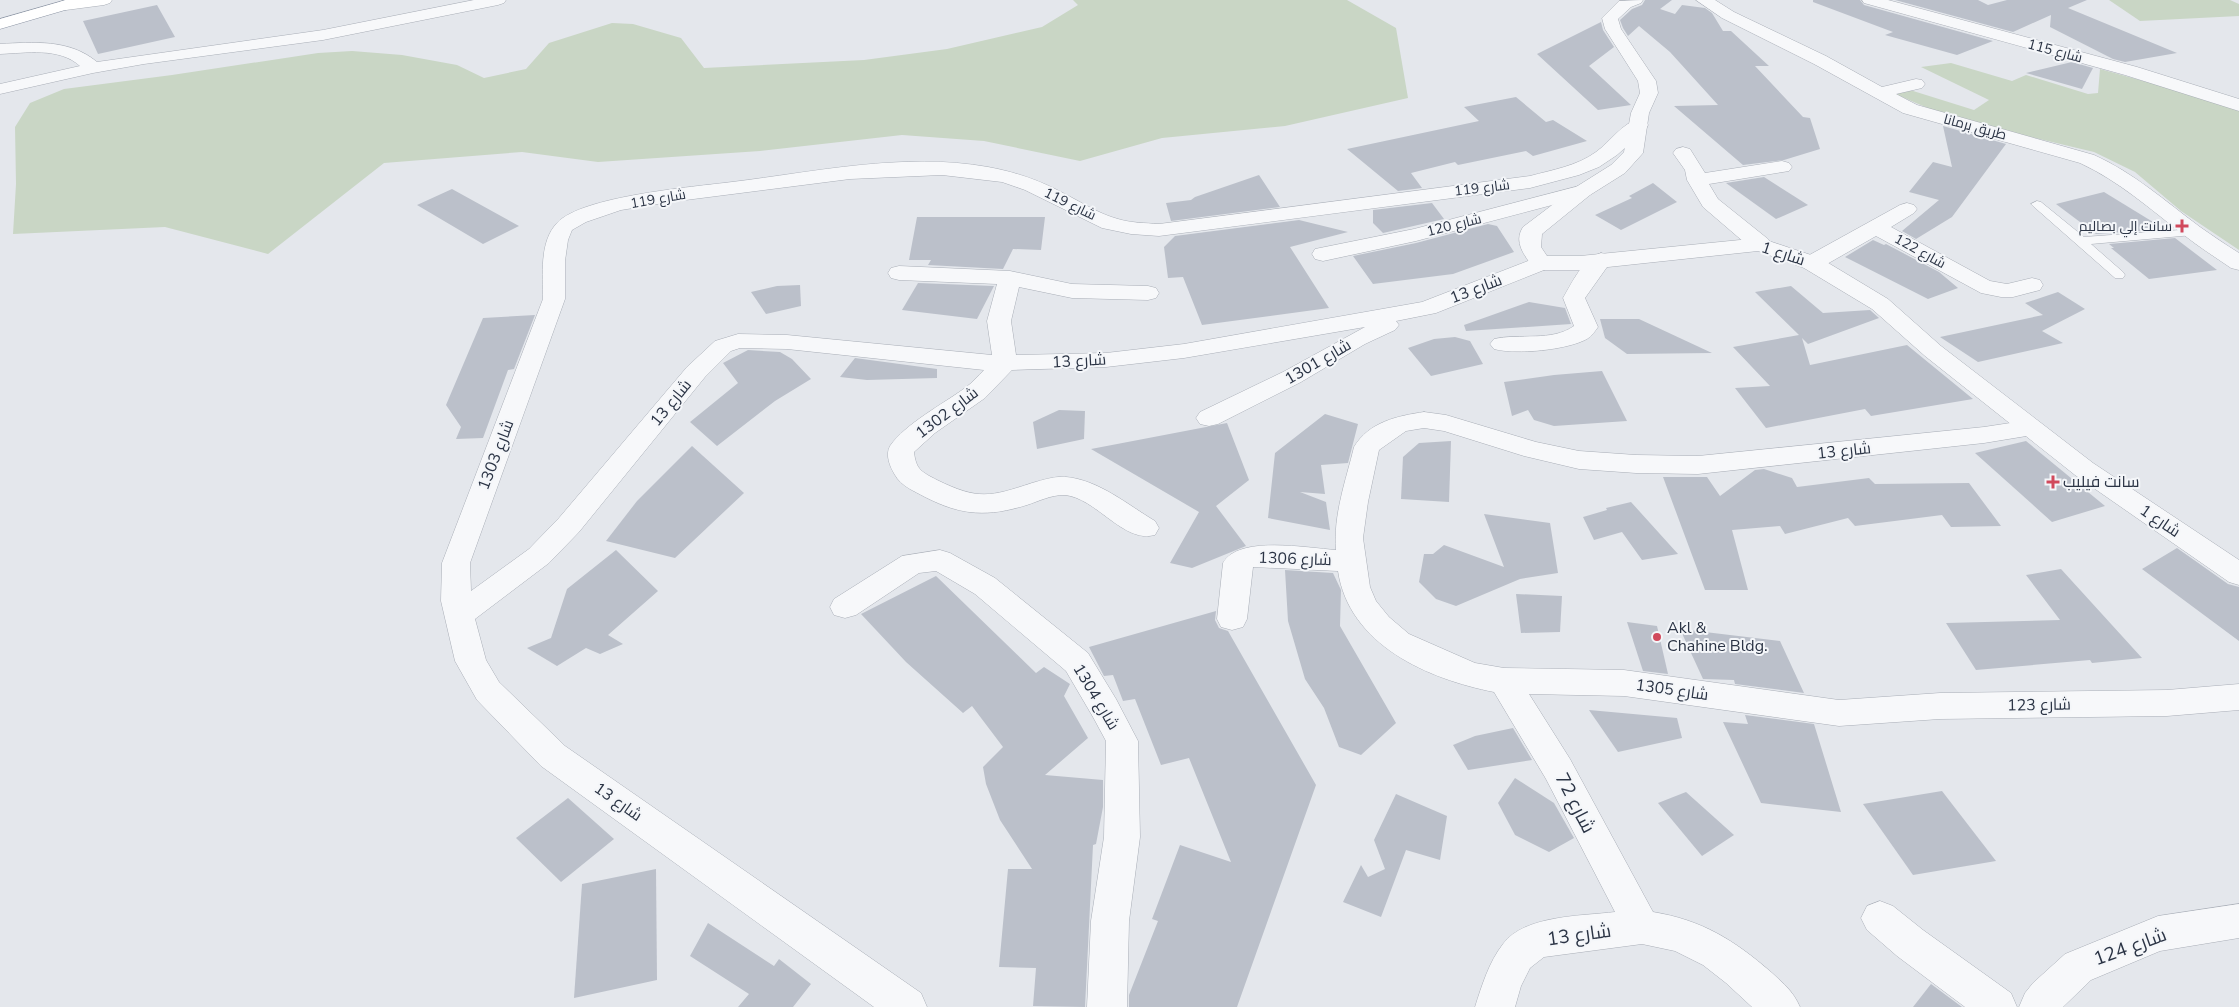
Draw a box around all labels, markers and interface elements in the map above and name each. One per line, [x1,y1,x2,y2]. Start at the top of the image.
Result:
street label: شارع 115 [2026,35,2084,67]
street label: طريق برمانا [1941,109,2009,145]
street label: شارع 119 [1453,175,1511,201]
street label: شارع 119 [1041,183,1099,225]
street label: شارع 119 [629,185,687,213]
street label: شارع 120 [1425,209,1483,241]
place label: سانت إلي بصاليم [2079,217,2172,238]
marker: سانت إلي بصاليم [2176,220,2188,232]
street label: شارع 122 [1891,229,1949,273]
street label: شارع 1 [1758,237,1808,271]
street label: شارع 13 [1447,269,1505,309]
street label: شارع 1301 [1281,334,1355,390]
street label: شارع 13 [1051,349,1107,373]
street label: شارع 13 [645,375,697,431]
street label: شارع 1302 [911,382,983,444]
street label: شارع 1303 [473,417,519,493]
street label: شارع 13 [1816,437,1872,465]
place label: سانت فيليب [2063,471,2140,493]
marker: سانت فيليب [2047,476,2059,488]
street label: شارع 1 [2135,499,2185,543]
street label: شارع 1306 [1258,547,1332,571]
place label: Akl & Chahine Bldg. [1667,617,1768,657]
marker: Akl & Chahine Bldg. [1651,631,1663,643]
street label: شارع 1304 [1068,660,1124,734]
street label: شارع 1305 [1634,674,1710,706]
street label: شارع 123 [2007,693,2071,717]
street label: شارع 72 [1549,768,1601,838]
street label: شارع 13 [589,777,647,827]
street label: شارع 13 [1545,918,1613,952]
street label: شارع 124 [2090,922,2170,972]

